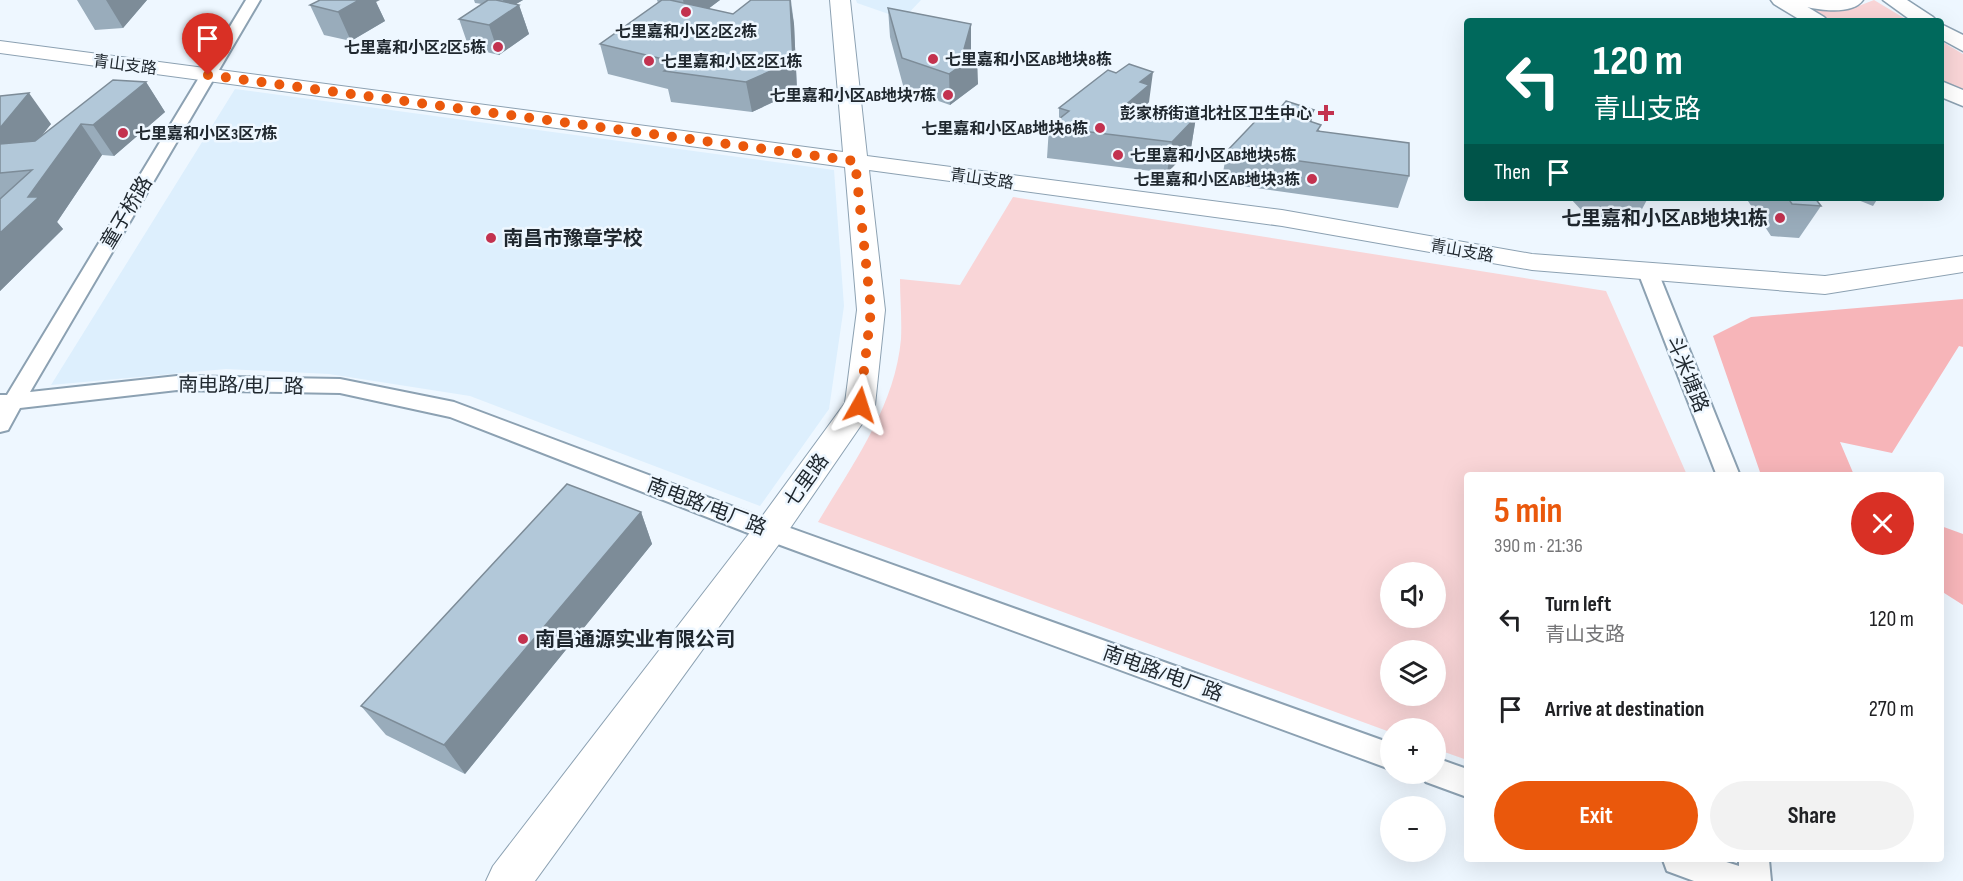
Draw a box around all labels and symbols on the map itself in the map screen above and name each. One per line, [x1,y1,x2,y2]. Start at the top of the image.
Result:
marker: 七里嘉和小区2区2栋 [679,5,693,19]
pin [182,13,233,75]
place label: 七里嘉和小区2区2栋 [615,22,757,42]
place label: 七里嘉和小区2区5栋 [344,38,486,58]
marker: 七里嘉和小区2区5栋 [491,40,505,54]
place label: 七里嘉和小区AB地块8栋 [945,50,1112,70]
street label: 青山支路 [92,52,158,79]
place label: 七里嘉和小区2区1栋 [661,52,802,72]
marker: 七里嘉和小区AB地块8栋 [926,52,940,66]
marker: 七里嘉和小区2区1栋 [642,54,656,68]
place label: 七里嘉和小区AB地块7栋 [770,86,936,106]
marker: 七里嘉和小区AB地块7栋 [941,88,955,102]
place label: 彭家桥街道北社区卫生中心 [1120,104,1312,124]
marker: 彭家桥街道北社区卫生中心 [1317,104,1335,122]
place label: 七里嘉和小区AB地块6栋 [921,119,1088,139]
marker: 七里嘉和小区AB地块6栋 [1093,121,1107,135]
place label: 七里嘉和小区3区7栋 [135,124,277,144]
marker: 七里嘉和小区3区7栋 [116,126,130,140]
place label: 七里嘉和小区AB地块5栋 [1130,146,1296,166]
marker: 七里嘉和小区AB地块5栋 [1111,148,1125,162]
street label: 青山支路 [949,166,1015,193]
place label: 七里嘉和小区AB地块3栋 [1134,170,1300,190]
street label: 童子桥路 [96,172,158,253]
marker: 七里嘉和小区AB地块3栋 [1305,172,1319,186]
place label: 七里嘉和小区AB地块1栋 [1561,207,1768,231]
marker: 七里嘉和小区AB地块1栋 [1773,211,1787,225]
place label: 南昌市豫章学校 [503,227,643,251]
marker: 南昌市豫章学校 [484,231,498,245]
street label: 青山支路 [1429,237,1495,266]
street label: 斗米塘路 [1661,333,1713,416]
street label: 南电路/电厂路 [178,373,304,399]
position arrow [828,373,892,437]
street label: 七里路 [779,449,834,512]
street label: 南电路/电厂路 [644,473,770,541]
place label: 南昌通源实业有限公司 [535,628,735,652]
marker: 南昌通源实业有限公司 [516,632,530,646]
street label: 南电路/电厂路 [1099,641,1226,707]

